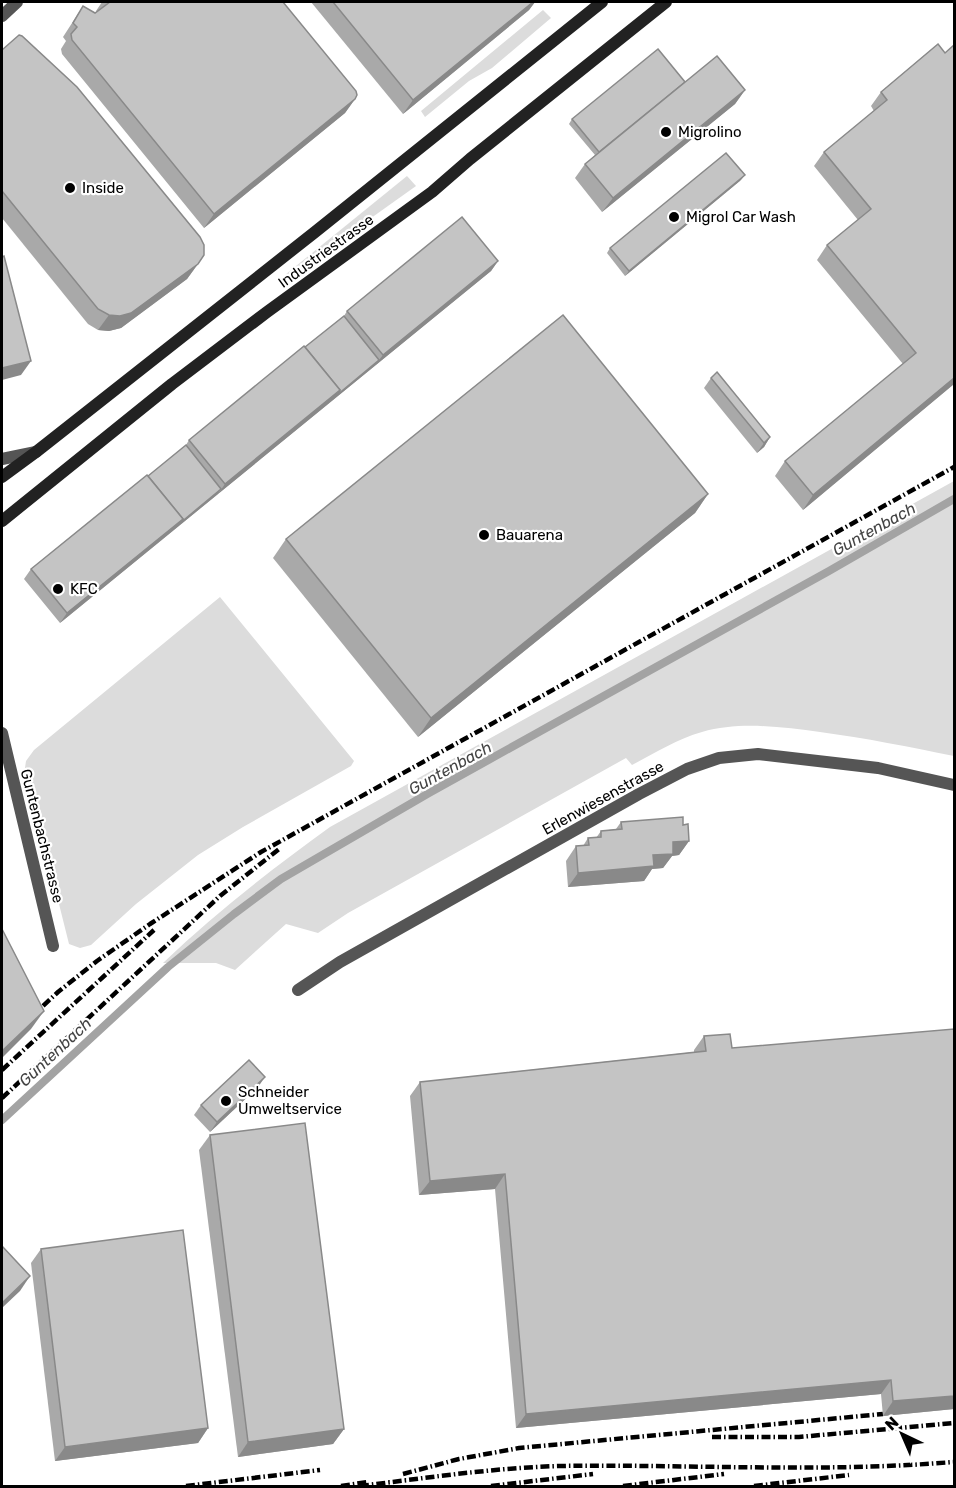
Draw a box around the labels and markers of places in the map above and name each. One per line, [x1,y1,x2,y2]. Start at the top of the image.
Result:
place label: Migrolino [678,123,742,141]
marker: Migrolino [659,125,673,139]
place label: Inside [82,179,124,197]
marker: Inside [63,181,77,195]
place label: Migrol Car Wash [686,208,796,226]
marker: Migrol Car Wash [667,210,681,224]
place label: Bauarena [496,526,563,544]
marker: Bauarena [477,528,491,542]
place label: KFC [70,580,98,598]
marker: KFC [51,582,65,596]
place label: Schneider Umweltservice [238,1083,342,1118]
marker: Schneider Umweltservice [219,1094,233,1108]

